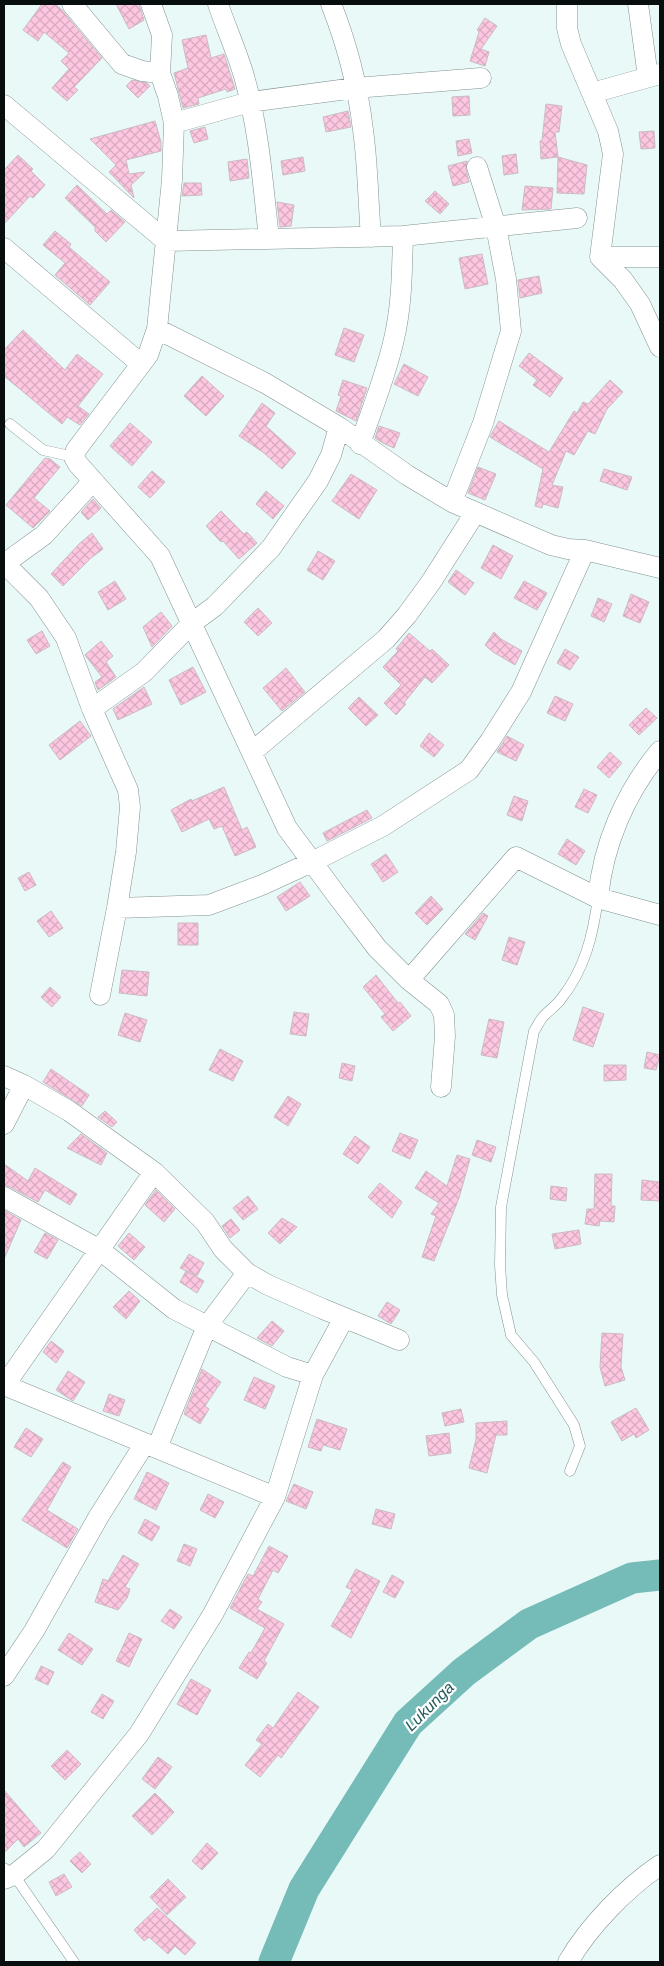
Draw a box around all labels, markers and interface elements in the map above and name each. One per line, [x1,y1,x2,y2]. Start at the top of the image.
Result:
water label: Lukunga [402,1679,457,1734]

